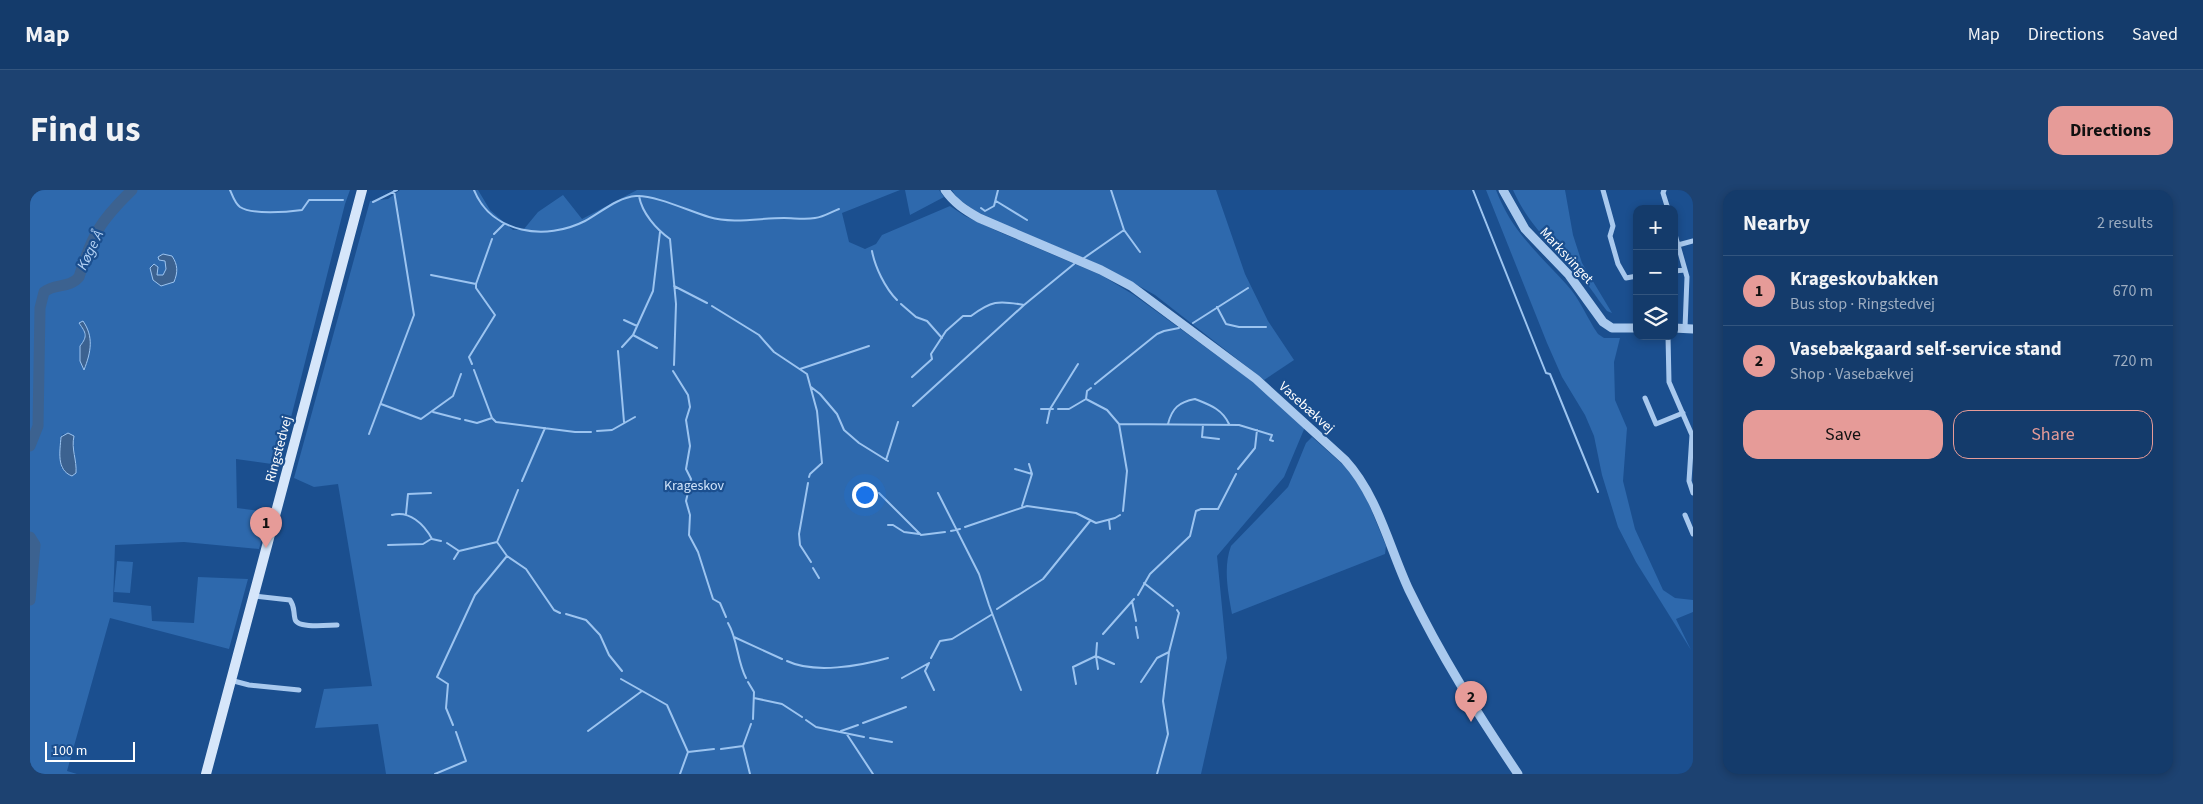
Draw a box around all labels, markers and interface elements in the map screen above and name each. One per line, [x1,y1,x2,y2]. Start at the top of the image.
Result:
text: Map [25,17,70,52]
text: Map [1968,22,2000,47]
text: Directions [2028,22,2104,47]
text: Saved [2132,22,2178,47]
text: Find us [30,105,140,155]
button: Directions [2048,106,2173,155]
map controls [1633,205,1678,340]
button: + [1633,205,1678,250]
text: Nearby [1743,208,1810,238]
text: 2 results [2097,212,2153,234]
street label: Marksvinget [1535,223,1598,289]
water label: Køge Å [72,227,109,274]
button: − [1633,250,1678,295]
text: Krageskovbakken [1790,266,1939,293]
text: 1 [1755,280,1763,302]
text: 670 m [2113,280,2153,302]
text: Bus stop · Ringstedvej [1790,293,1935,315]
button: layers [1633,295,1678,340]
text: Vasebækgaard self-service stand [1790,336,2062,363]
text: 2 [1755,350,1763,372]
text: 720 m [2113,350,2153,372]
text: Shop · Vasebækvej [1790,363,1914,385]
street label: Vasebækvej [1274,377,1339,438]
button: Save [1743,410,1943,459]
button: Share [1953,410,2153,459]
street label: Ringstedvej [261,414,297,485]
park label: Krageskov [664,476,725,496]
your location [852,482,878,508]
pin: 1 [250,507,282,548]
pin: 2 [1455,681,1487,722]
scale bar [45,739,135,762]
text: 100 m [52,741,87,761]

